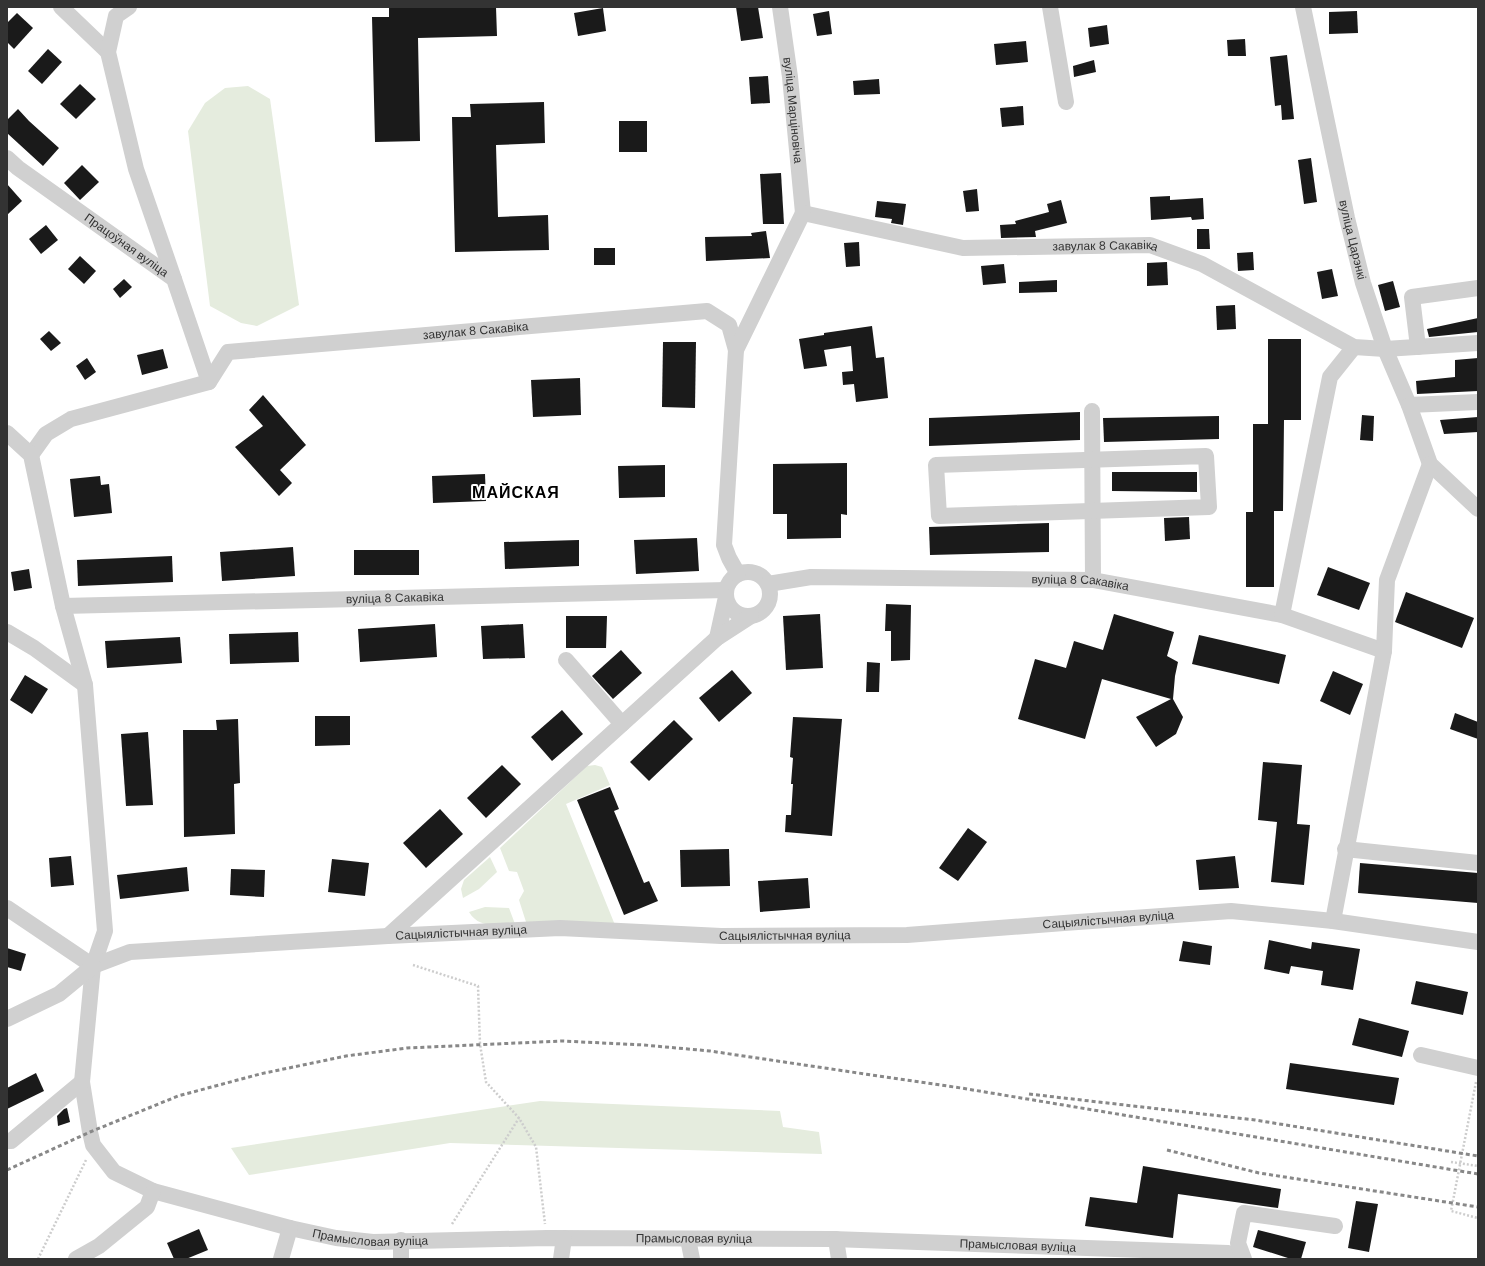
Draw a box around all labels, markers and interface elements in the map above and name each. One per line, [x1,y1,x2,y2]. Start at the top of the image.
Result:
street label: вуліца Марціновіча [779,56,806,164]
street label: вуліца Царэнкі [1335,198,1370,281]
street label: Працоўная вуліца [81,210,172,281]
street label: завулак 8 Сакавіка [1052,237,1161,255]
street label: завулак 8 Сакавіка [422,318,529,343]
district label: МАЙСКАЯ [472,482,560,503]
street label: вуліца 8 Сакавіка [1031,571,1130,595]
street label: вуліца 8 Сакавіка [346,589,444,607]
street label: Сацыялістычная вуліца [1042,907,1175,933]
street label: Сацыялістычная вуліца [395,922,528,944]
street label: Сацыялістычная вуліца [719,927,851,944]
street label: Прамысловая вуліца [311,1225,429,1250]
street label: Прамысловая вуліца [636,1230,753,1247]
street label: Прамысловая вуліца [959,1236,1077,1256]

